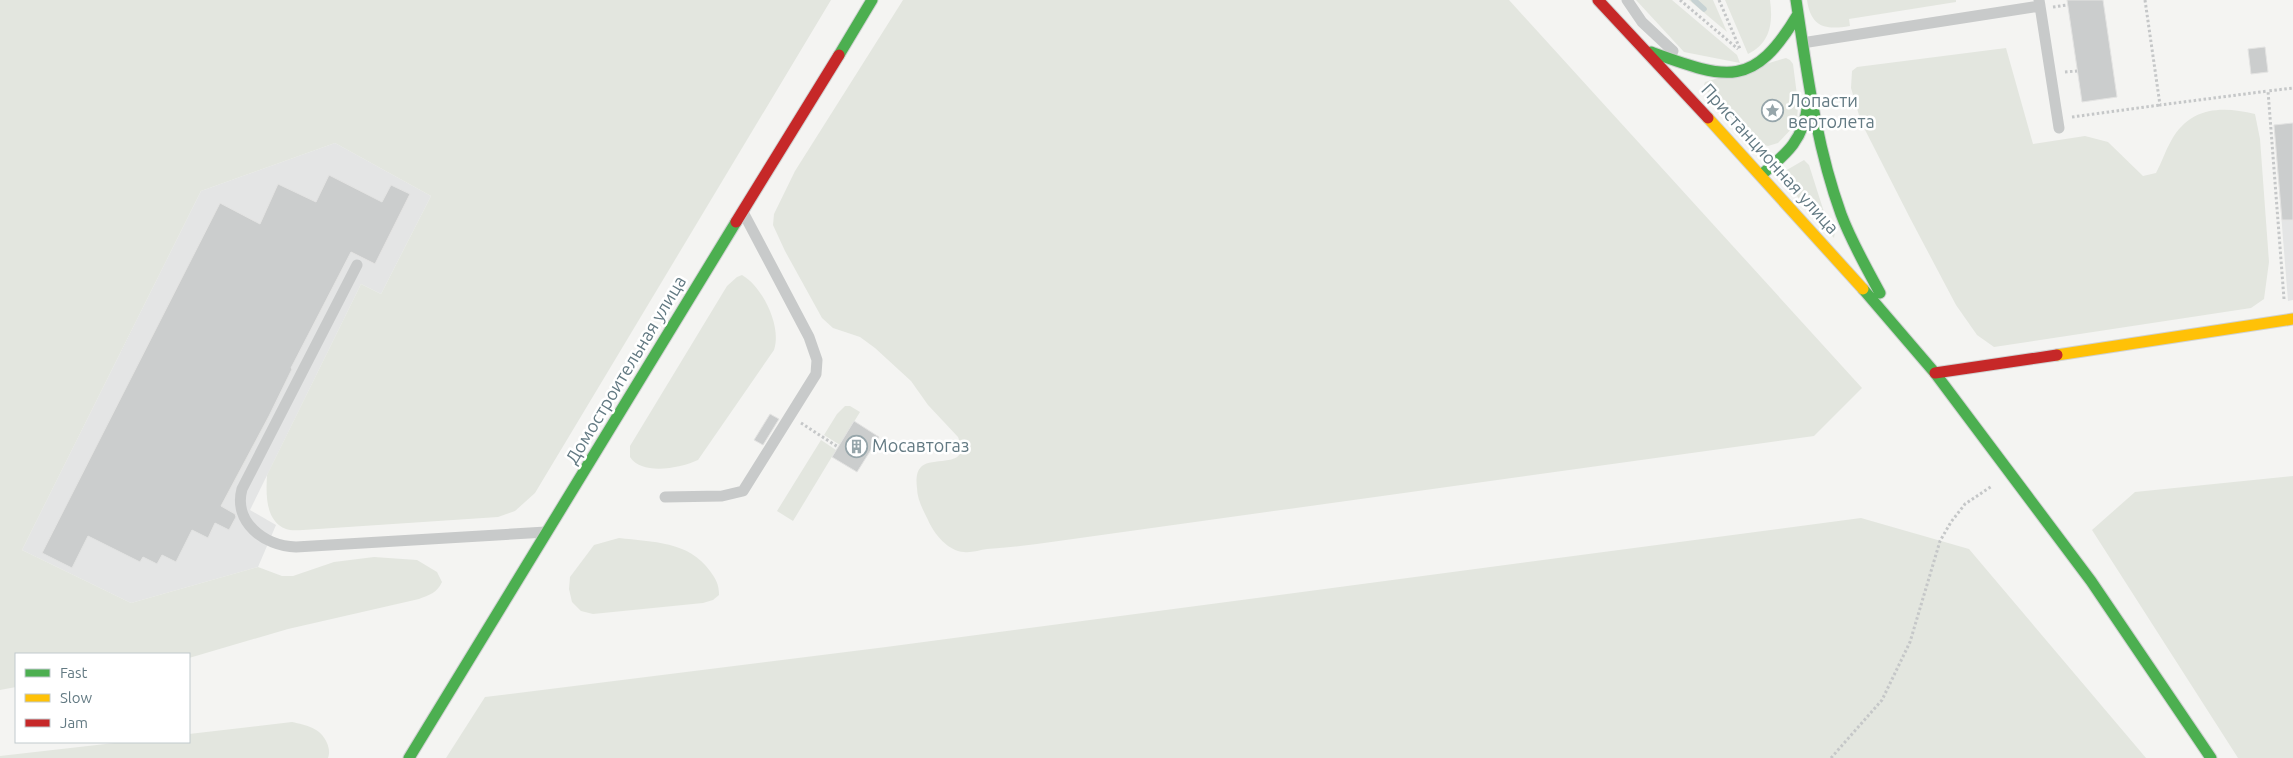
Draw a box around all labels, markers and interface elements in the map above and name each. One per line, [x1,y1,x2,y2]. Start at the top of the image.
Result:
street label: Пристанционная улица [1698,79,1843,237]
place label: Лопасти вертолета [1788,90,1875,131]
place icon: Лопасти вертолета [1760,99,1784,123]
street label: Домостроительная улица [561,272,689,467]
building icon: Мосавтогаз [844,434,868,458]
place label: Мосавтогаз [872,435,969,455]
legend [15,653,190,743]
text: Fast [60,664,88,681]
text: Slow [60,689,93,706]
text: Jam [60,714,88,731]

